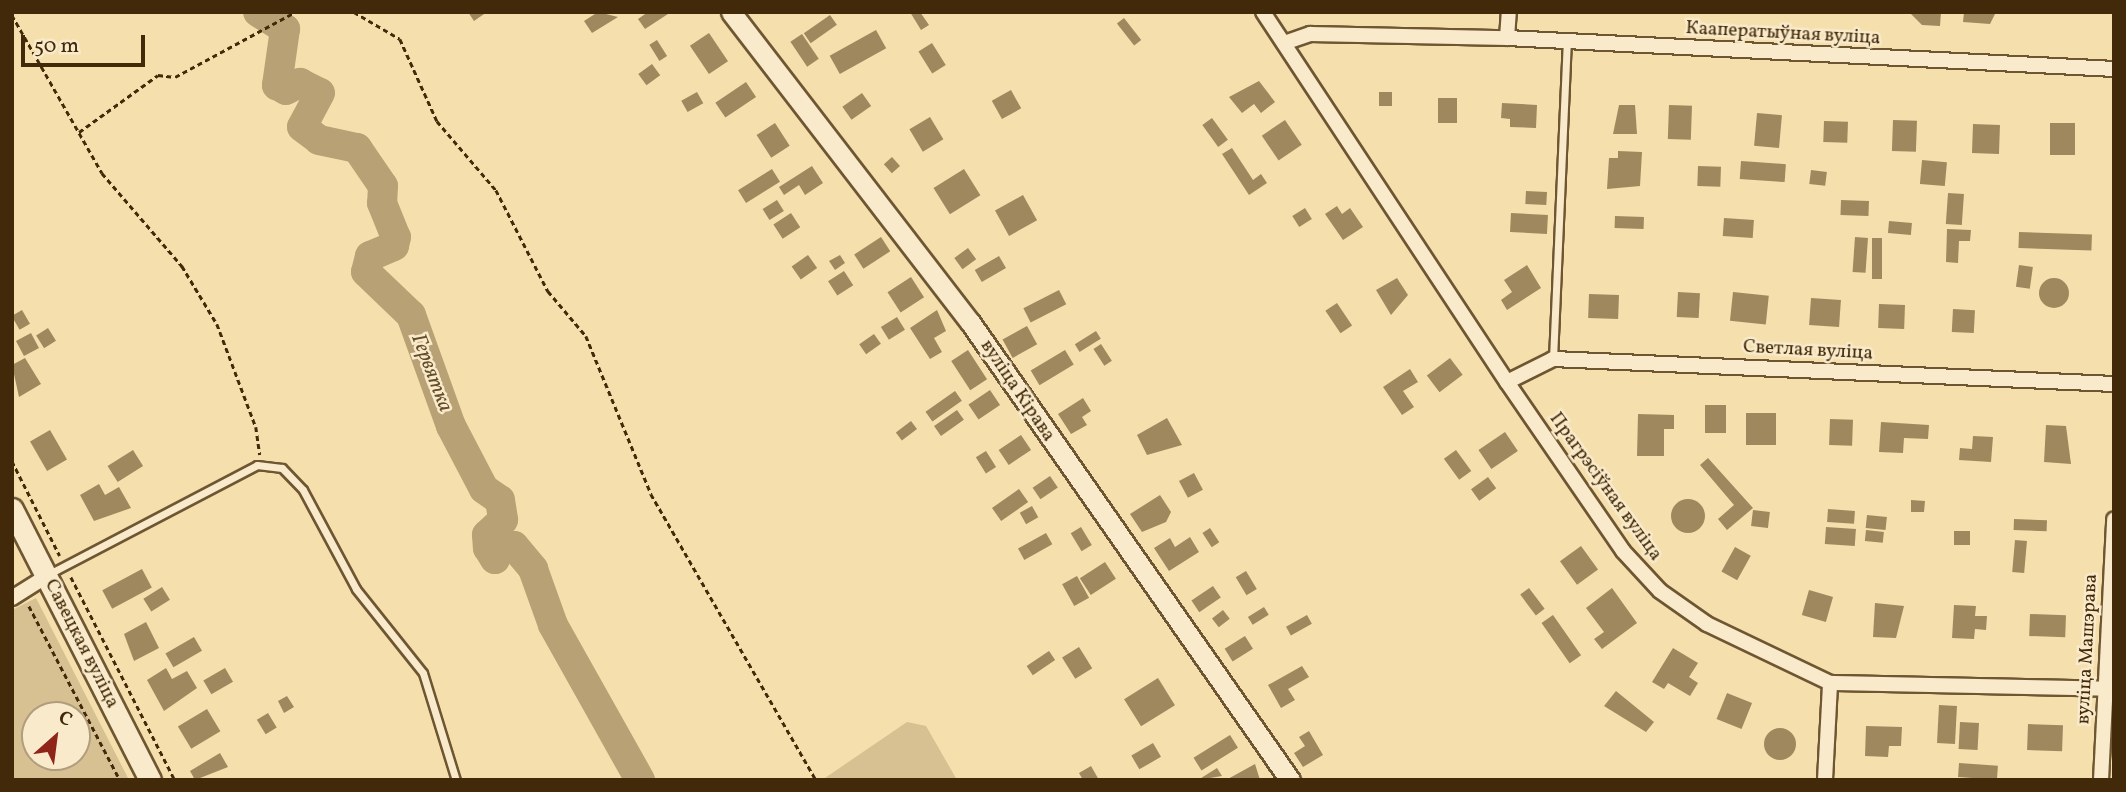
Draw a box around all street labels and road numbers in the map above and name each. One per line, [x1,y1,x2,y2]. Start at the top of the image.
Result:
street label: Кааператыўная вуліца [1685,18,1881,50]
street label: вуліца Кірава [975,336,1059,446]
street label: Светлая вуліца [1743,336,1873,366]
street label: Прагрэсіўная вуліца [1544,409,1666,565]
street label: вуліца Машэрава [2073,573,2103,725]
street label: Савецкая вуліца [39,576,123,712]

